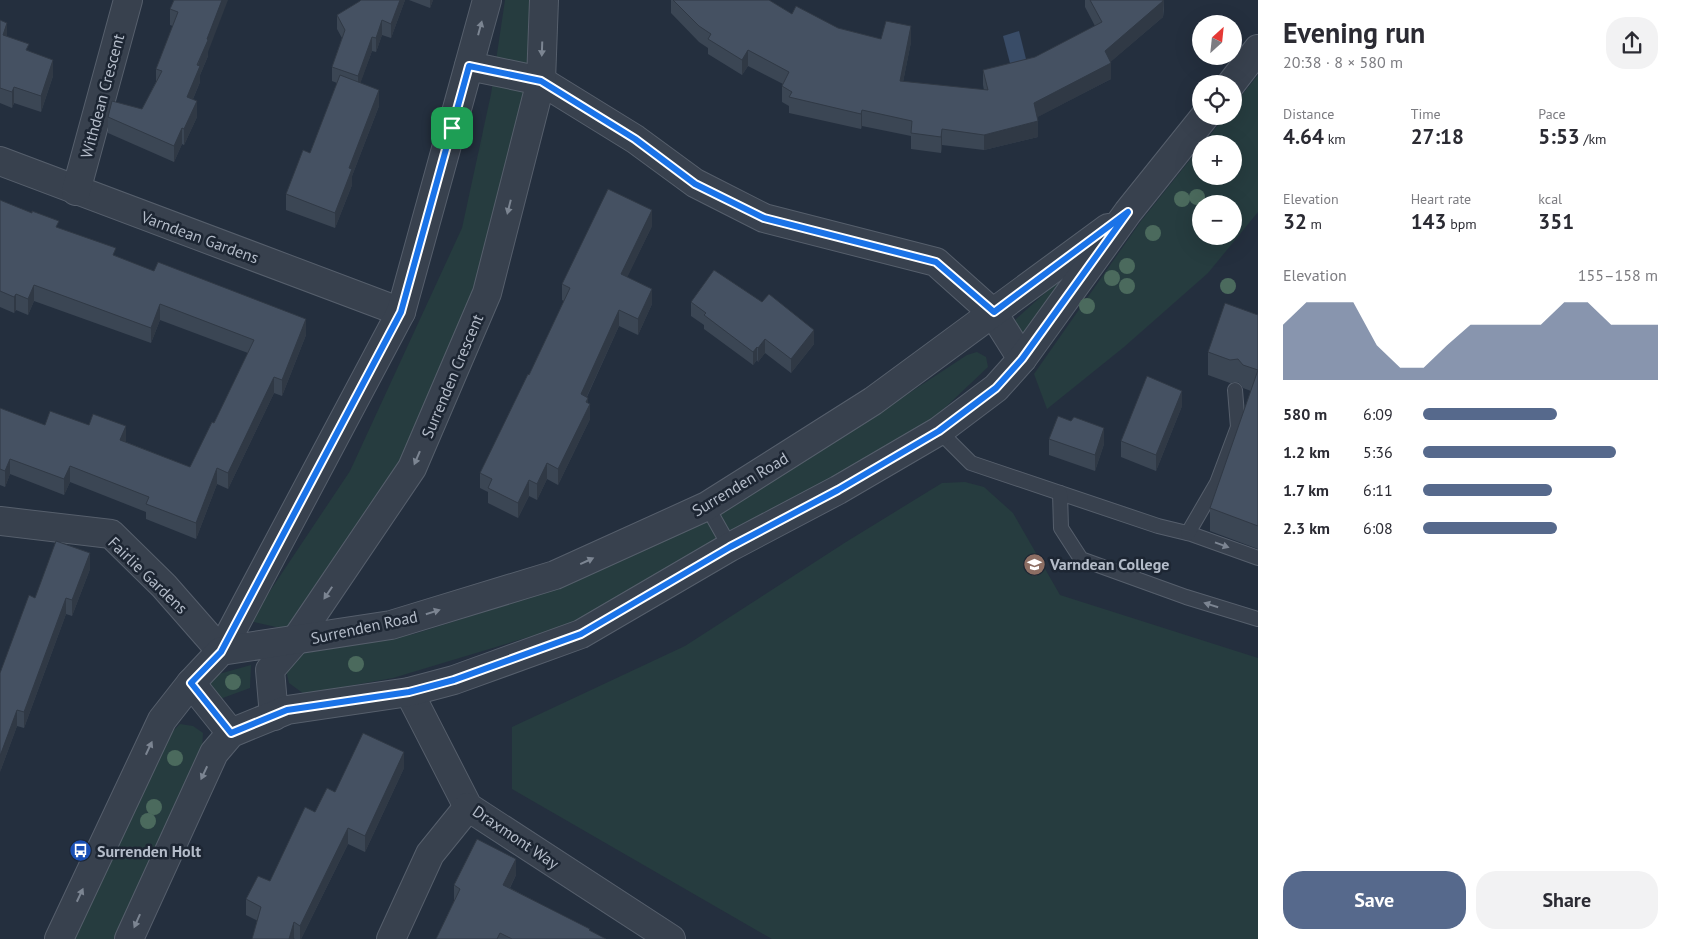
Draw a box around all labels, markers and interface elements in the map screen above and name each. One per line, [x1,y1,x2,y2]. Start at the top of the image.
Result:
text: Evening run [1283,14,1425,51]
north arrow [1192,15,1242,65]
map controls [1192,15,1242,245]
button: share [1606,17,1658,69]
one-way arrow [476,20,484,35]
street label: Withdean Crescent [76,31,128,160]
one-way arrow [538,41,546,57]
text: 20:38 · 8 × 580 m [1283,52,1403,72]
button: locate [1192,75,1242,125]
text: Distance [1283,105,1334,123]
text: Time [1411,105,1441,123]
text: Pace [1538,105,1566,123]
pin [431,107,473,149]
icon: arrive [438,114,466,142]
text: 4.64 [1283,123,1324,150]
text: 27:18 [1411,123,1464,150]
text: 5:53 [1538,123,1580,150]
text: km [1324,130,1346,148]
text: /km [1580,130,1606,148]
button: + [1192,135,1242,185]
text: Elevation [1283,190,1339,208]
text: Heart rate [1411,190,1471,208]
text: kcal [1538,190,1562,208]
button: − [1192,195,1242,245]
one-way arrow [505,200,513,215]
street label: Varndean Gardens [138,206,262,268]
text: 32 [1283,208,1307,235]
text: 143 [1411,208,1446,235]
text: 351 [1538,208,1574,235]
text: m [1307,215,1322,233]
text: bpm [1446,215,1477,233]
text: Elevation [1283,265,1347,285]
text: 155–158 m [1578,265,1658,285]
street label: Surrenden Crescent [417,310,487,441]
text: 580 m [1283,404,1327,424]
text: 6:09 [1363,404,1393,424]
text: 1.2 km [1283,442,1330,462]
text: 5:36 [1363,442,1393,462]
street label: Surrenden Road [688,447,792,521]
one-way arrow [412,451,420,465]
text: 1.7 km [1283,480,1329,500]
text: 6:11 [1363,480,1393,500]
text: 2.3 km [1283,518,1330,538]
text: 6:08 [1363,518,1393,538]
street label: Fairlie Gardens [104,532,192,618]
one-way arrow [1214,542,1229,549]
school or university icon: Varndean College [1022,552,1046,576]
place label: Varndean College [1049,554,1169,574]
one-way arrow [580,556,594,564]
one-way arrow [323,586,332,600]
one-way arrow [1204,600,1219,608]
street label: Surrenden Road [309,606,419,648]
one-way arrow [426,607,441,615]
one-way arrow [145,741,153,755]
one-way arrow [200,766,208,780]
street label: Draxmont Way [469,801,563,873]
bus stop icon: Surrenden Holt [69,839,93,863]
place label: Surrenden Holt [97,841,201,861]
button: Save [1283,871,1466,929]
button: Share [1476,871,1658,929]
one-way arrow [76,888,84,902]
one-way arrow [133,914,141,928]

